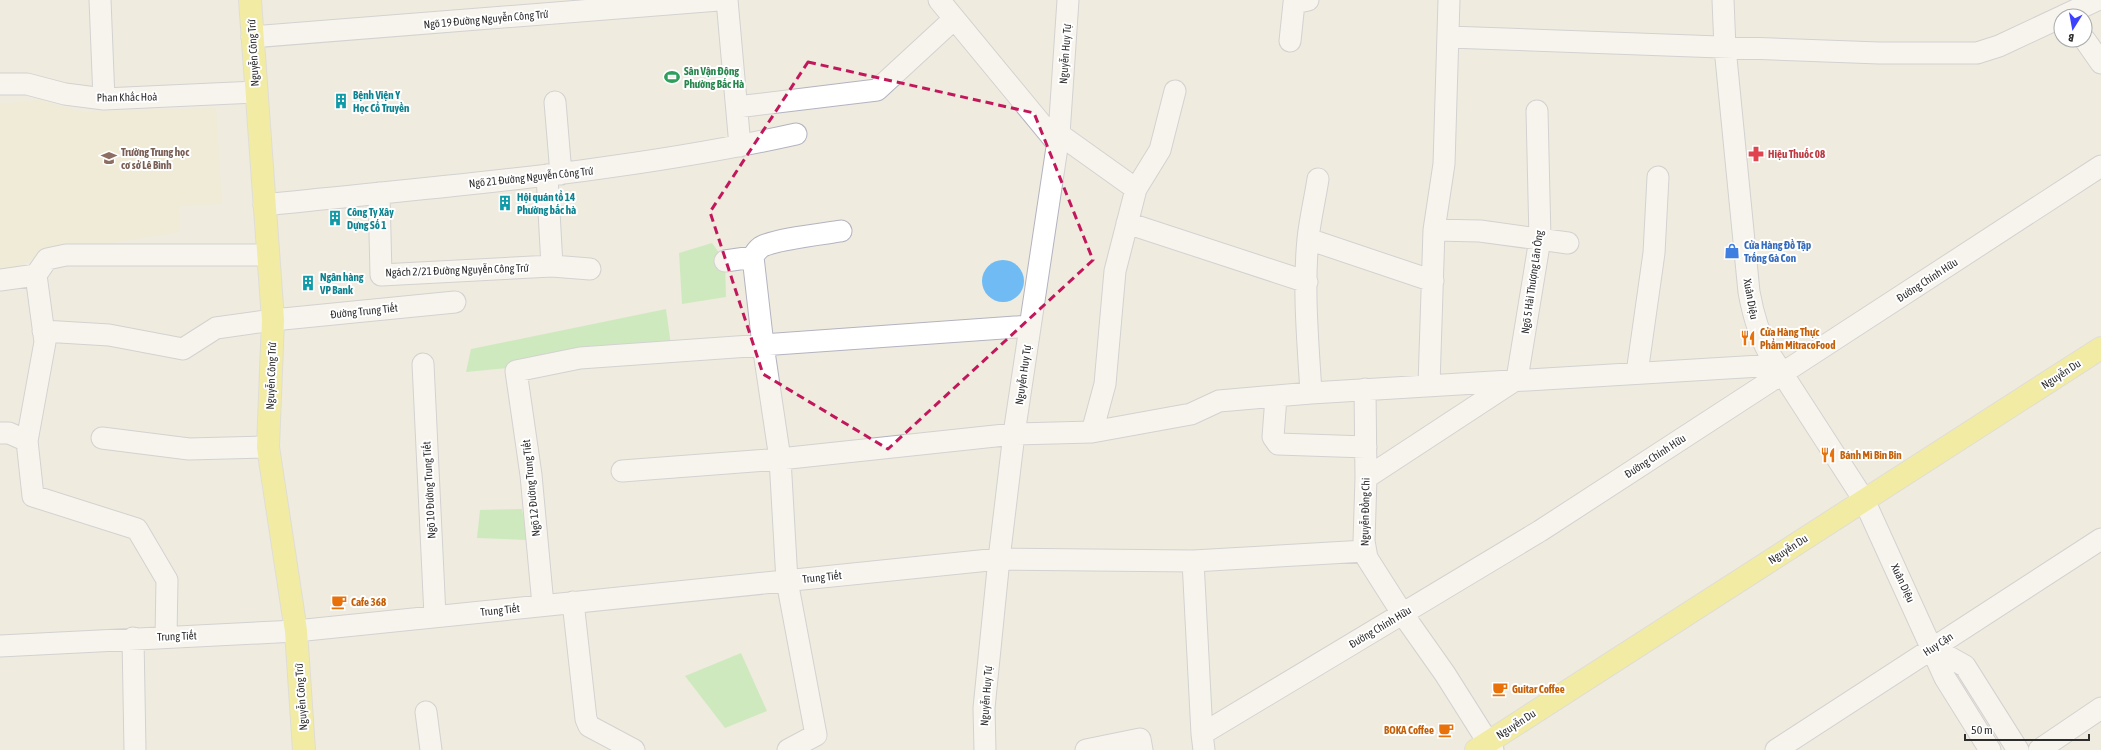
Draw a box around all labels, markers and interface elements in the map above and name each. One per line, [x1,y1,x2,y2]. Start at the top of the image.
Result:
street label: Ngõ 19 Đường Nguyễn Công Trứ [423,8,549,30]
north arrow [2053,8,2093,48]
street label: Nguyễn Công Trứ [245,18,261,87]
street label: Nguyễn Huy Tự [1057,23,1074,84]
text: B [2067,31,2075,44]
place label: Sân Vận Động Phường Bắc Hà [684,65,744,90]
sports icon: Sân Vận Động Phường Bắc Hà [663,68,681,86]
place label: Bệnh Viện Y Học Cổ Truyền [353,89,409,114]
street label: Phan Khắc Hoà [97,90,157,104]
building icon: Bệnh Viện Y Học Cổ Truyền [332,92,350,110]
pharmacy icon: Hiệu Thuốc 08 [1747,145,1765,163]
place label: Trường Trung học cơ sở Lê Bình [121,146,190,171]
place label: Hiệu Thuốc 08 [1768,148,1825,160]
school or university icon: Trường Trung học cơ sở Lê Bình [100,149,118,167]
street label: Ngõ 21 Đường Nguyễn Công Trứ [468,164,594,189]
place label: Hội quán tổ 14 Phường bắc hà [517,190,576,216]
building icon: Hội quán tổ 14 Phường bắc hà [496,194,514,212]
place label: Công Ty Xây Dựng Số 1 [347,206,394,231]
building icon: Công Ty Xây Dựng Số 1 [326,209,344,227]
street label: Ngõ 5 Hải Thượng Lãn Ông [1519,229,1546,335]
place label: Cửa Hàng Đồ Tập Trống Gà Con [1744,239,1811,264]
shop icon: Cửa Hàng Đồ Tập Trống Gà Con [1723,242,1741,260]
street label: Đường Chính Hữu [1894,256,1960,304]
street label: Ngách 2/21 Đường Nguyễn Công Trứ [385,261,529,278]
place label: Ngân hàng VP Bank [319,271,364,296]
building icon: Ngân hàng VP Bank [299,274,317,292]
street label: Xuân Diệu [1741,278,1760,321]
street label: Đường Trung Tiết [330,301,398,321]
place label: Cửa Hàng Thực Phẩm MitracoFood [1760,326,1835,351]
restaurant icon: Cửa Hàng Thực Phẩm MitracoFood [1739,329,1757,347]
street label: Nguyễn Công Trứ [264,342,278,410]
street label: Nguyễn Huy Tự [1013,344,1034,406]
street label: Nguyễn Du [2039,357,2083,391]
street label: Đường Chính Hữu [1622,432,1688,480]
street label: Ngõ 12 Đường Trung Tiết [520,439,542,537]
street label: Ngõ 10 Đường Trung Tiết [420,441,438,539]
restaurant icon: Bánh Mì Bin Bin [1819,446,1837,464]
place label: Bánh Mì Bin Bin [1840,449,1902,461]
street label: Nguyễn Đồng Chi [1358,478,1372,546]
street label: Nguyễn Du [1766,532,1810,566]
street label: Xuân Diệu [1888,562,1917,605]
street label: Trung Tiết [802,569,842,585]
cafe icon: Cafe 368 [330,593,348,611]
place label: Cafe 368 [351,596,386,608]
street label: Trung Tiết [480,602,520,618]
street label: Đường Chính Hữu [1347,604,1413,650]
street label: Trung Tiết [157,629,197,643]
street label: Huy Cận [1921,630,1956,659]
street label: Nguyễn Công Trứ [293,662,309,731]
street label: Nguyễn Huy Tự [978,665,995,726]
cafe icon: Guitar Coffee [1491,680,1509,698]
place label: Guitar Coffee [1512,683,1565,695]
street label: Nguyễn Du [1494,707,1538,741]
scale bar [1965,716,2089,742]
cafe icon: BOKA Coffee [1437,721,1455,739]
text: 50 m [1971,723,1993,737]
place label: BOKA Coffee [1384,724,1434,736]

